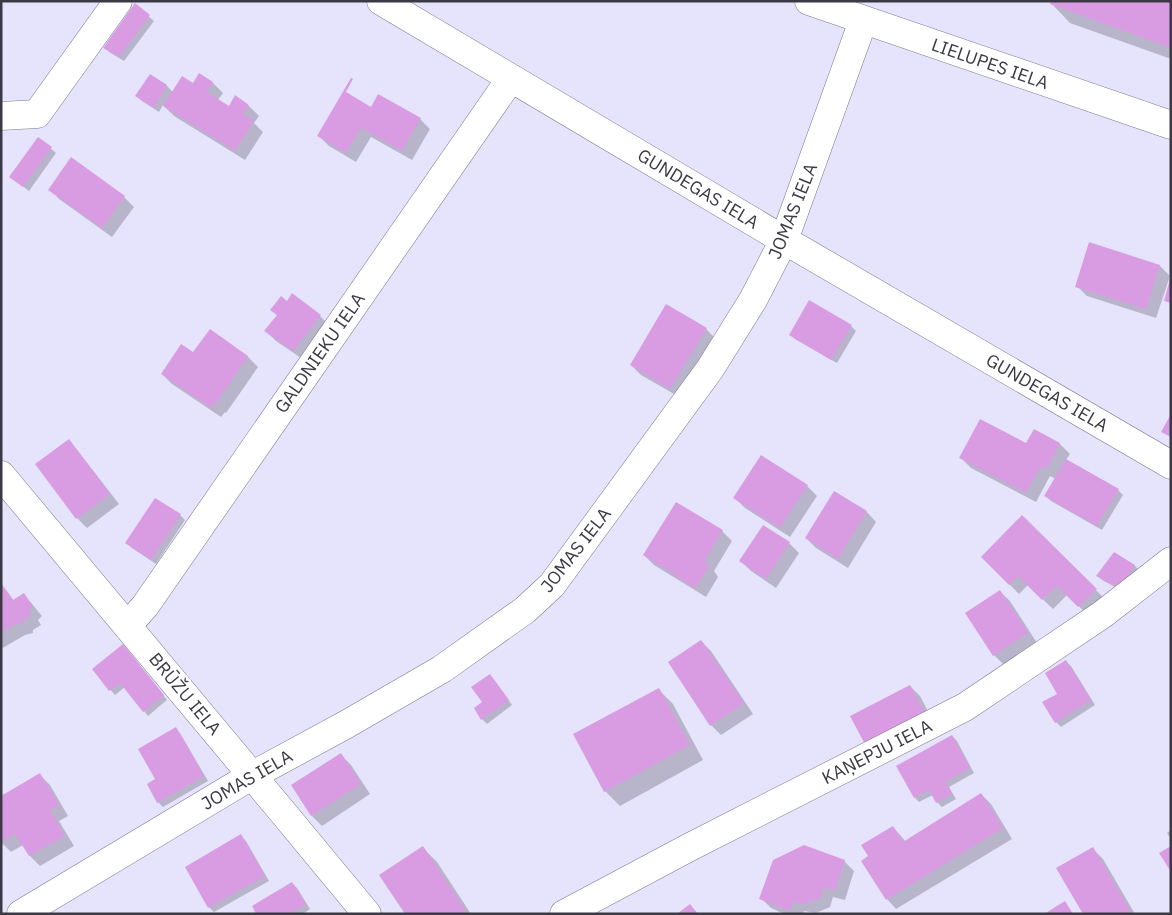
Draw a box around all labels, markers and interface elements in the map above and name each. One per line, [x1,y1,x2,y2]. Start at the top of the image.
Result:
street label: LIELUPES IELA [929,33,1052,94]
street label: GUNDEGAS IELA [633,143,763,234]
street label: JOMAS IELA [763,159,822,262]
street label: GALDNIEKU IELA [269,288,370,417]
street label: GUNDEGAS IELA [982,348,1113,437]
street label: JOMAS IELA [535,502,616,597]
street label: BRŪŽU IELA [144,648,227,740]
street label: KAŅEPJU IELA [818,714,936,789]
street label: JOMAS IELA [197,744,297,815]

